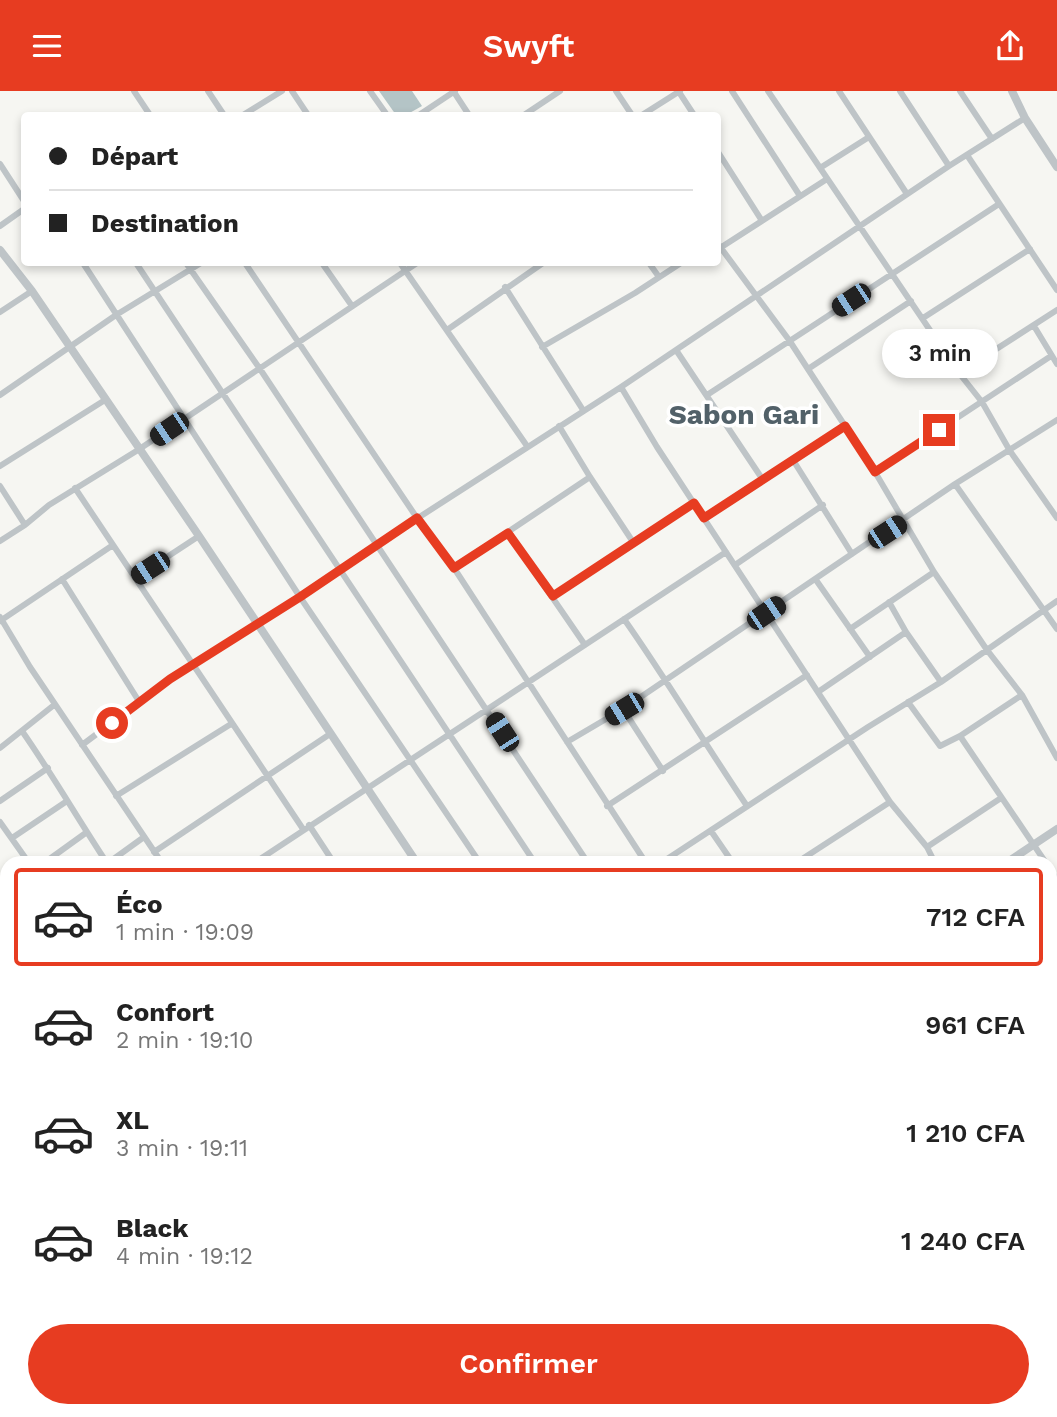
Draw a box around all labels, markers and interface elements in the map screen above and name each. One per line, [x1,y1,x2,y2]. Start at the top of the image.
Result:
icon: menu [28,27,66,65]
text: Swyft [483,27,574,65]
icon: share [991,27,1029,65]
text: Départ [91,141,178,171]
text: Destination [91,208,239,238]
car [828,280,875,320]
callout: 3 min [881,329,997,377]
text: 3 min [908,340,972,367]
district label: Sabon Gari [669,398,819,431]
car [146,409,193,449]
route end [923,414,955,446]
car [864,512,911,552]
car [127,548,174,588]
car [743,593,790,633]
car [601,689,648,729]
route start [96,707,128,739]
car [482,709,523,755]
icon: car [32,886,95,949]
text: Éco [116,889,163,919]
text: 712 CFA [926,902,1025,932]
text: 1 min · 19:09 [116,919,254,946]
icon: car [32,994,95,1057]
text: Confort [116,997,214,1027]
text: 961 CFA [925,1010,1025,1040]
text: 2 min · 19:10 [116,1027,253,1054]
icon: car [32,1102,95,1165]
text: XL [116,1105,149,1135]
text: 1 210 CFA [906,1118,1025,1148]
text: 3 min · 19:11 [116,1135,248,1162]
icon: car [32,1210,95,1273]
text: Black [116,1213,188,1243]
text: 1 240 CFA [901,1226,1025,1256]
text: 4 min · 19:12 [116,1243,253,1270]
button: Confirmer [28,1324,1029,1404]

